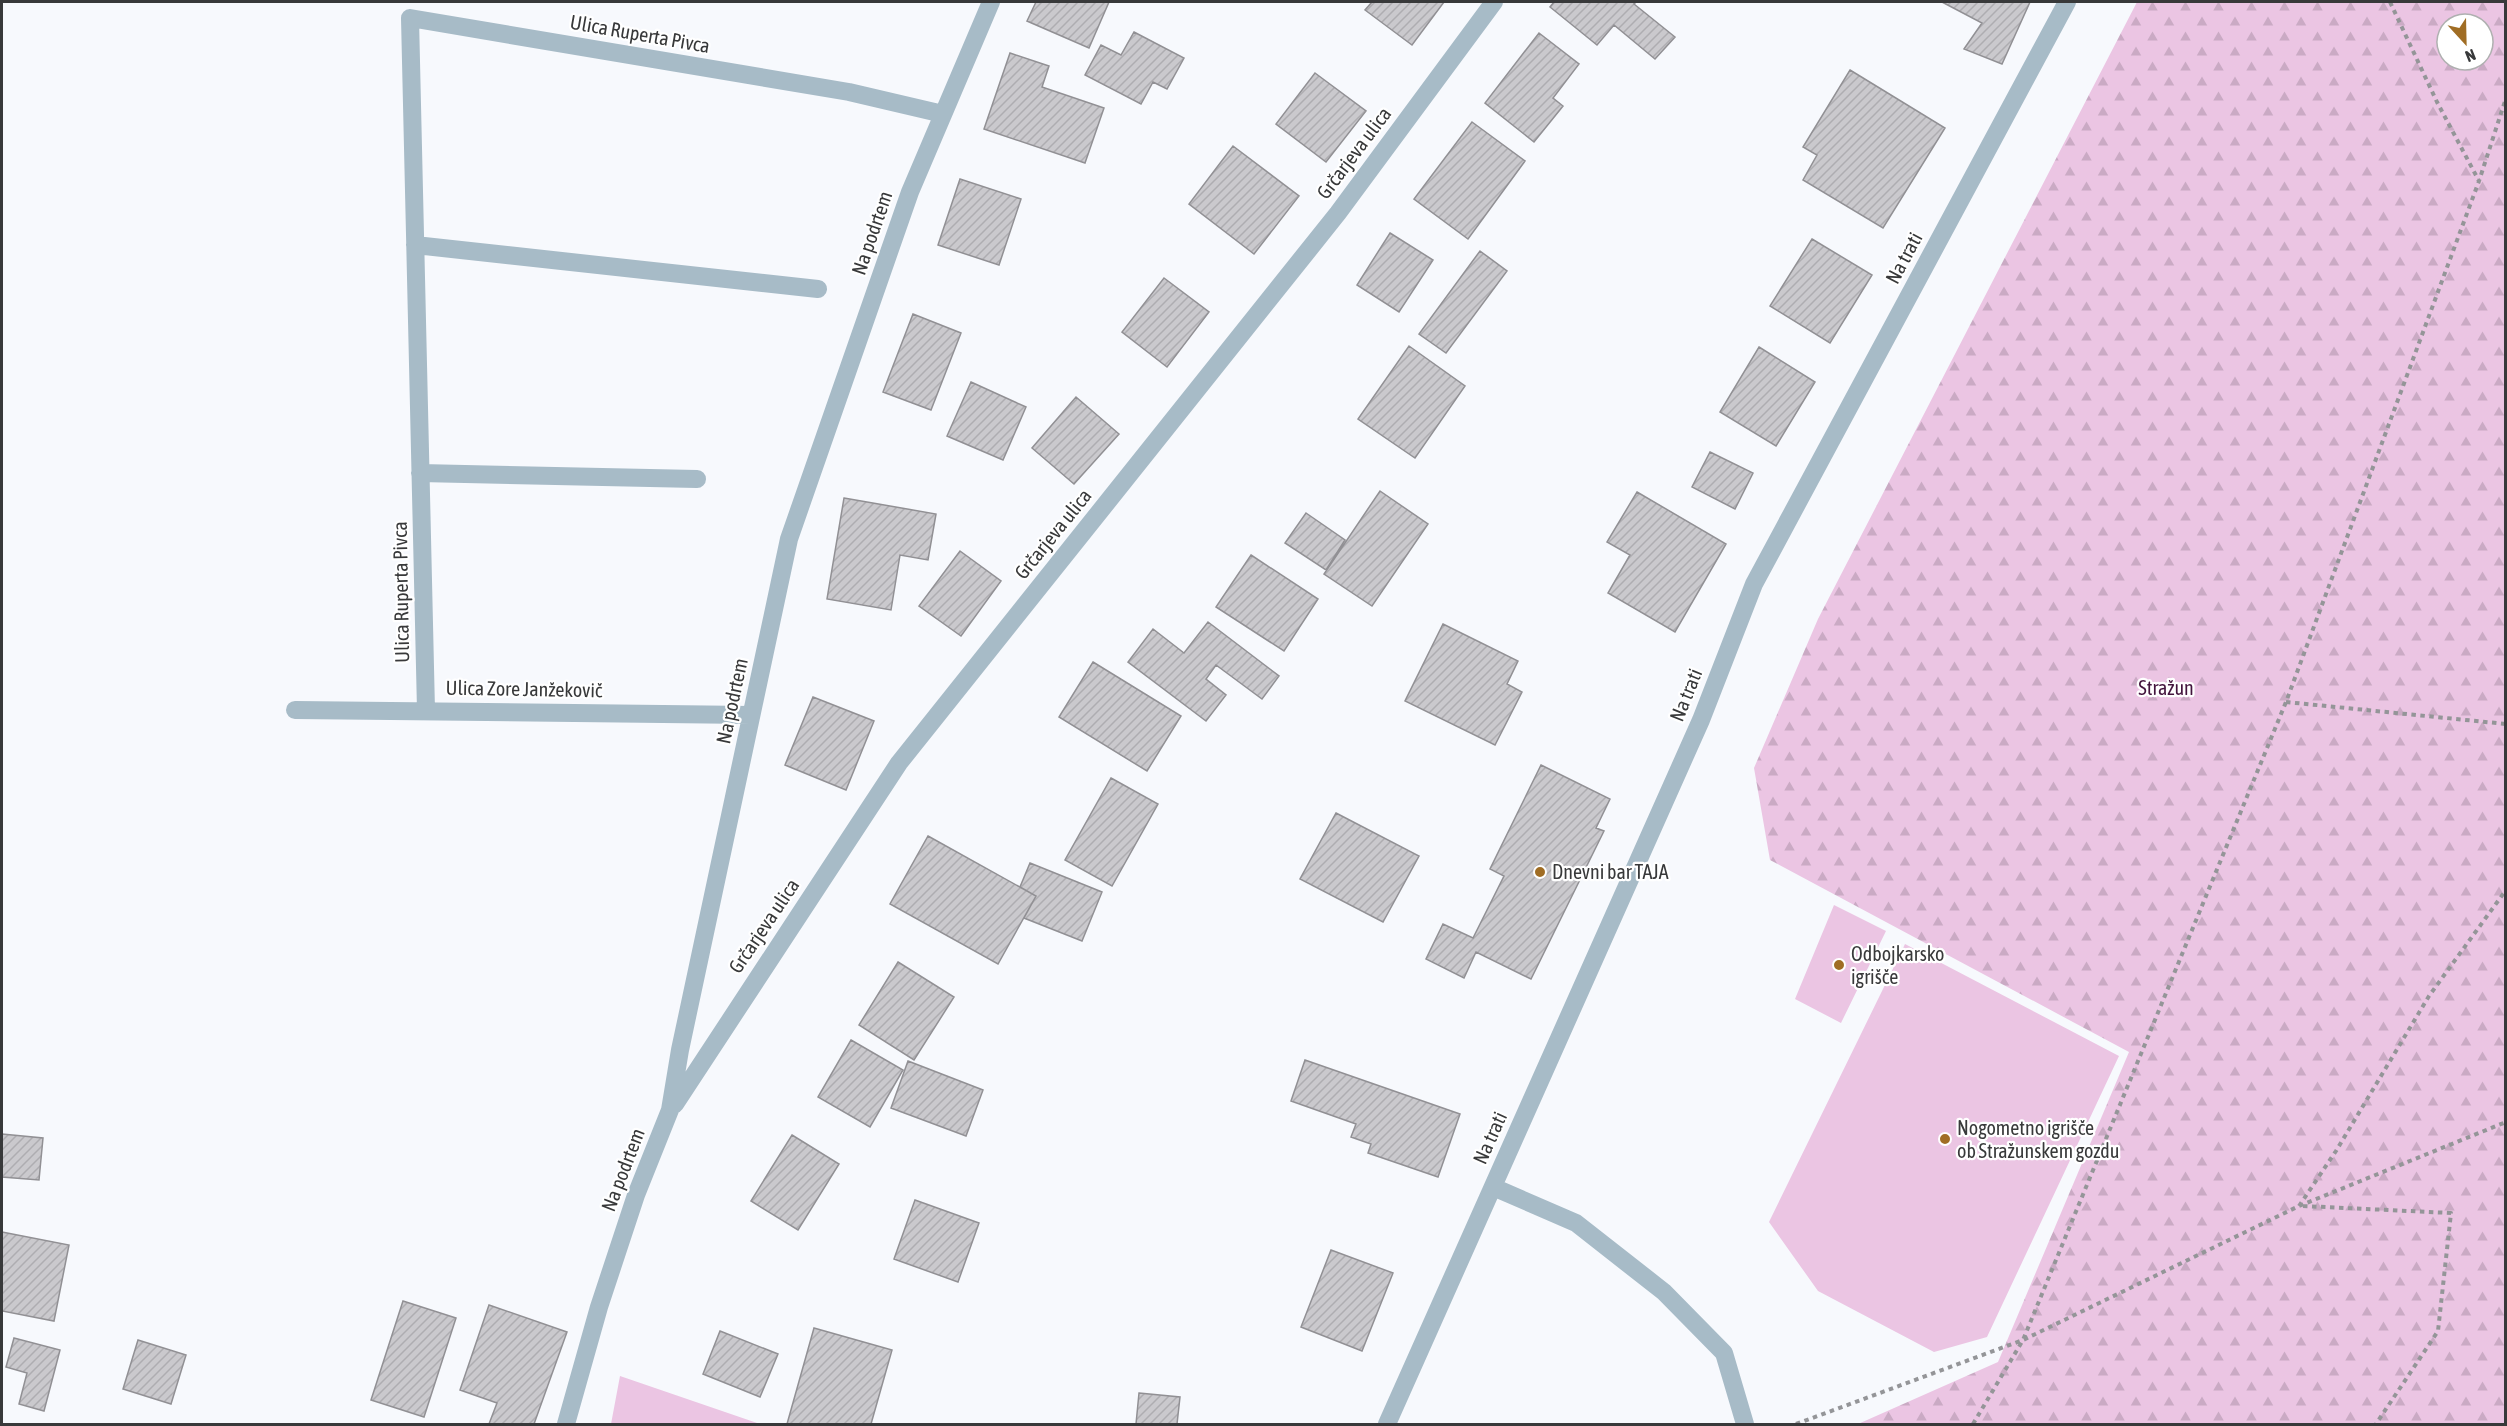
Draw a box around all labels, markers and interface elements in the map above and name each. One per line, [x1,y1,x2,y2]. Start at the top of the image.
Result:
street label: Ulica Ruperta Pivca [568,10,712,57]
north arrow [2435,12,2495,72]
text: N [2463,46,2478,66]
street label: Grčarjeva ulica [1312,102,1396,203]
street label: Na podrtem [846,188,897,278]
street label: Na trati [1881,228,1927,287]
street label: Grčarjeva ulica [1009,484,1096,583]
street label: Ulica Ruperta Pivca [388,521,413,663]
street label: Na podrtem [711,656,752,746]
street label: Na trati [1665,665,1706,725]
street label: Ulica Zore Janžekovič [446,676,603,701]
park label: Stražun [2138,676,2194,699]
place label: Dnevni bar TAJA [1552,860,1669,883]
marker: Dnevni bar TAJA [1533,865,1547,879]
street label: Grčarjeva ulica [724,874,804,977]
place label: Odbojkarsko igrišče [1851,942,1945,988]
marker: Odbojkarsko igrišče [1832,958,1846,972]
street label: Na trati [1468,1108,1511,1167]
place label: Nogometno igrišče ob Stražunskem gozdu [1957,1116,2119,1162]
street label: Na podrtem [596,1125,649,1215]
marker: Nogometno igrišče ob Stražunskem gozdu [1938,1132,1952,1146]

